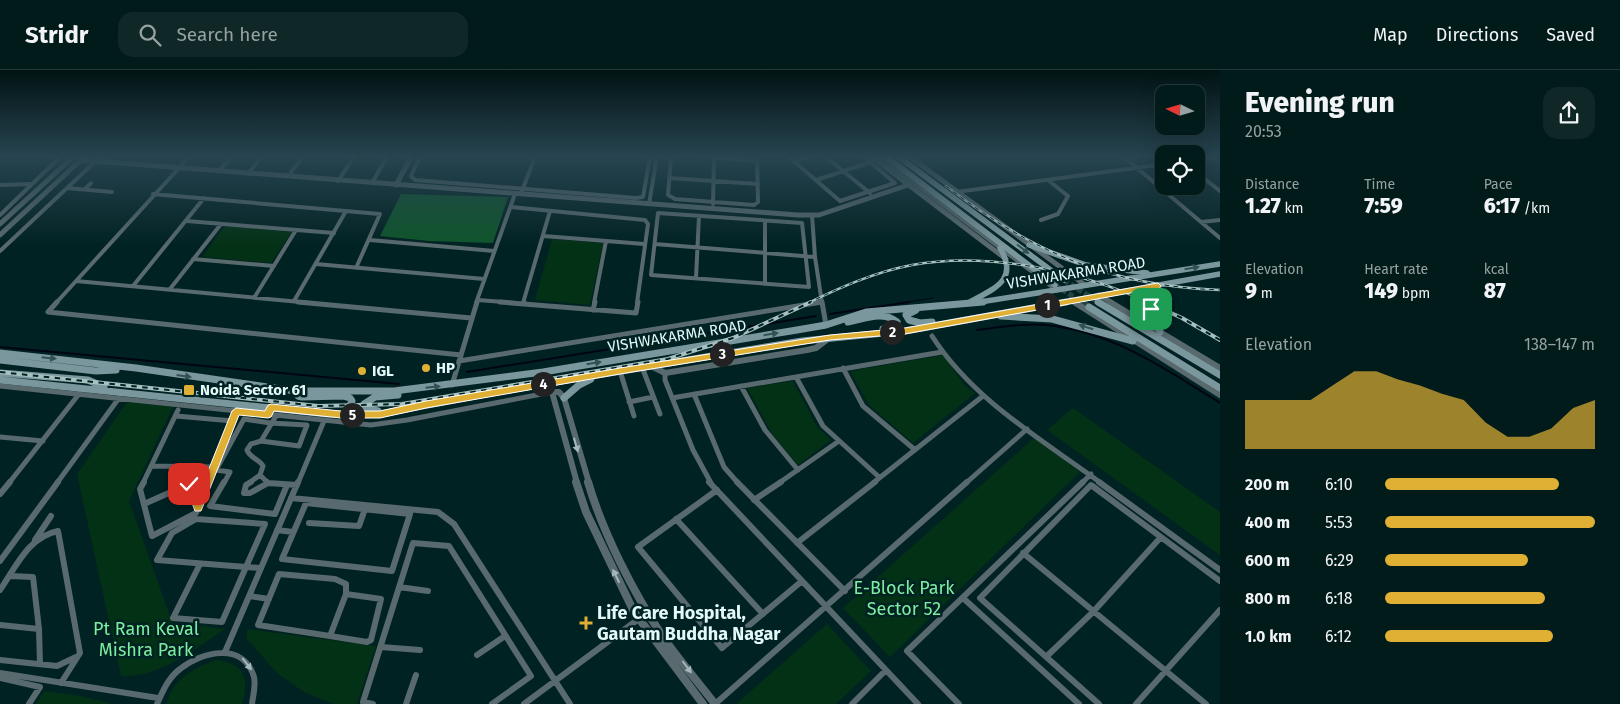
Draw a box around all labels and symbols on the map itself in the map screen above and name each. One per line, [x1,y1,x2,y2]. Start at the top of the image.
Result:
north arrow [1155,85,1205,135]
one-way arrow [1016,243,1029,254]
street label: VISHWAKARMA ROAD [1005,253,1147,293]
one-way arrow [1184,264,1200,272]
pin [1130,288,1172,330]
pin: 1 [1034,292,1060,318]
street label: VISHWAKARMA ROAD [606,316,748,356]
pin: 2 [880,320,904,344]
one-way arrow [1079,322,1094,330]
one-way arrow [764,330,780,338]
pin: 3 [710,342,734,366]
one-way arrow [41,354,57,362]
place label: HP [436,359,455,377]
one-way arrow [586,359,602,367]
place label: IGL [372,362,394,380]
marker: HP [420,362,432,374]
marker: IGL [356,365,368,377]
pin: 4 [530,372,556,396]
one-way arrow [176,373,192,381]
place label: Noida Sector 61 [200,381,306,399]
marker: Noida Sector 61 [182,383,196,397]
one-way arrow [425,383,441,391]
pin: 5 [340,402,364,428]
one-way arrow [573,438,581,453]
pin [168,463,210,505]
one-way arrow [612,569,620,583]
park label: E-Block Park Sector 52 [853,577,955,620]
place label: Life Care Hospital, Gautam Buddha Nagar [597,602,781,645]
marker: Life Care Hospital, Gautam Buddha Nagar [579,616,593,630]
park label: Pt Ram Keval Mishra Park [93,618,199,661]
one-way arrow [242,657,252,671]
one-way arrow [682,660,692,674]

